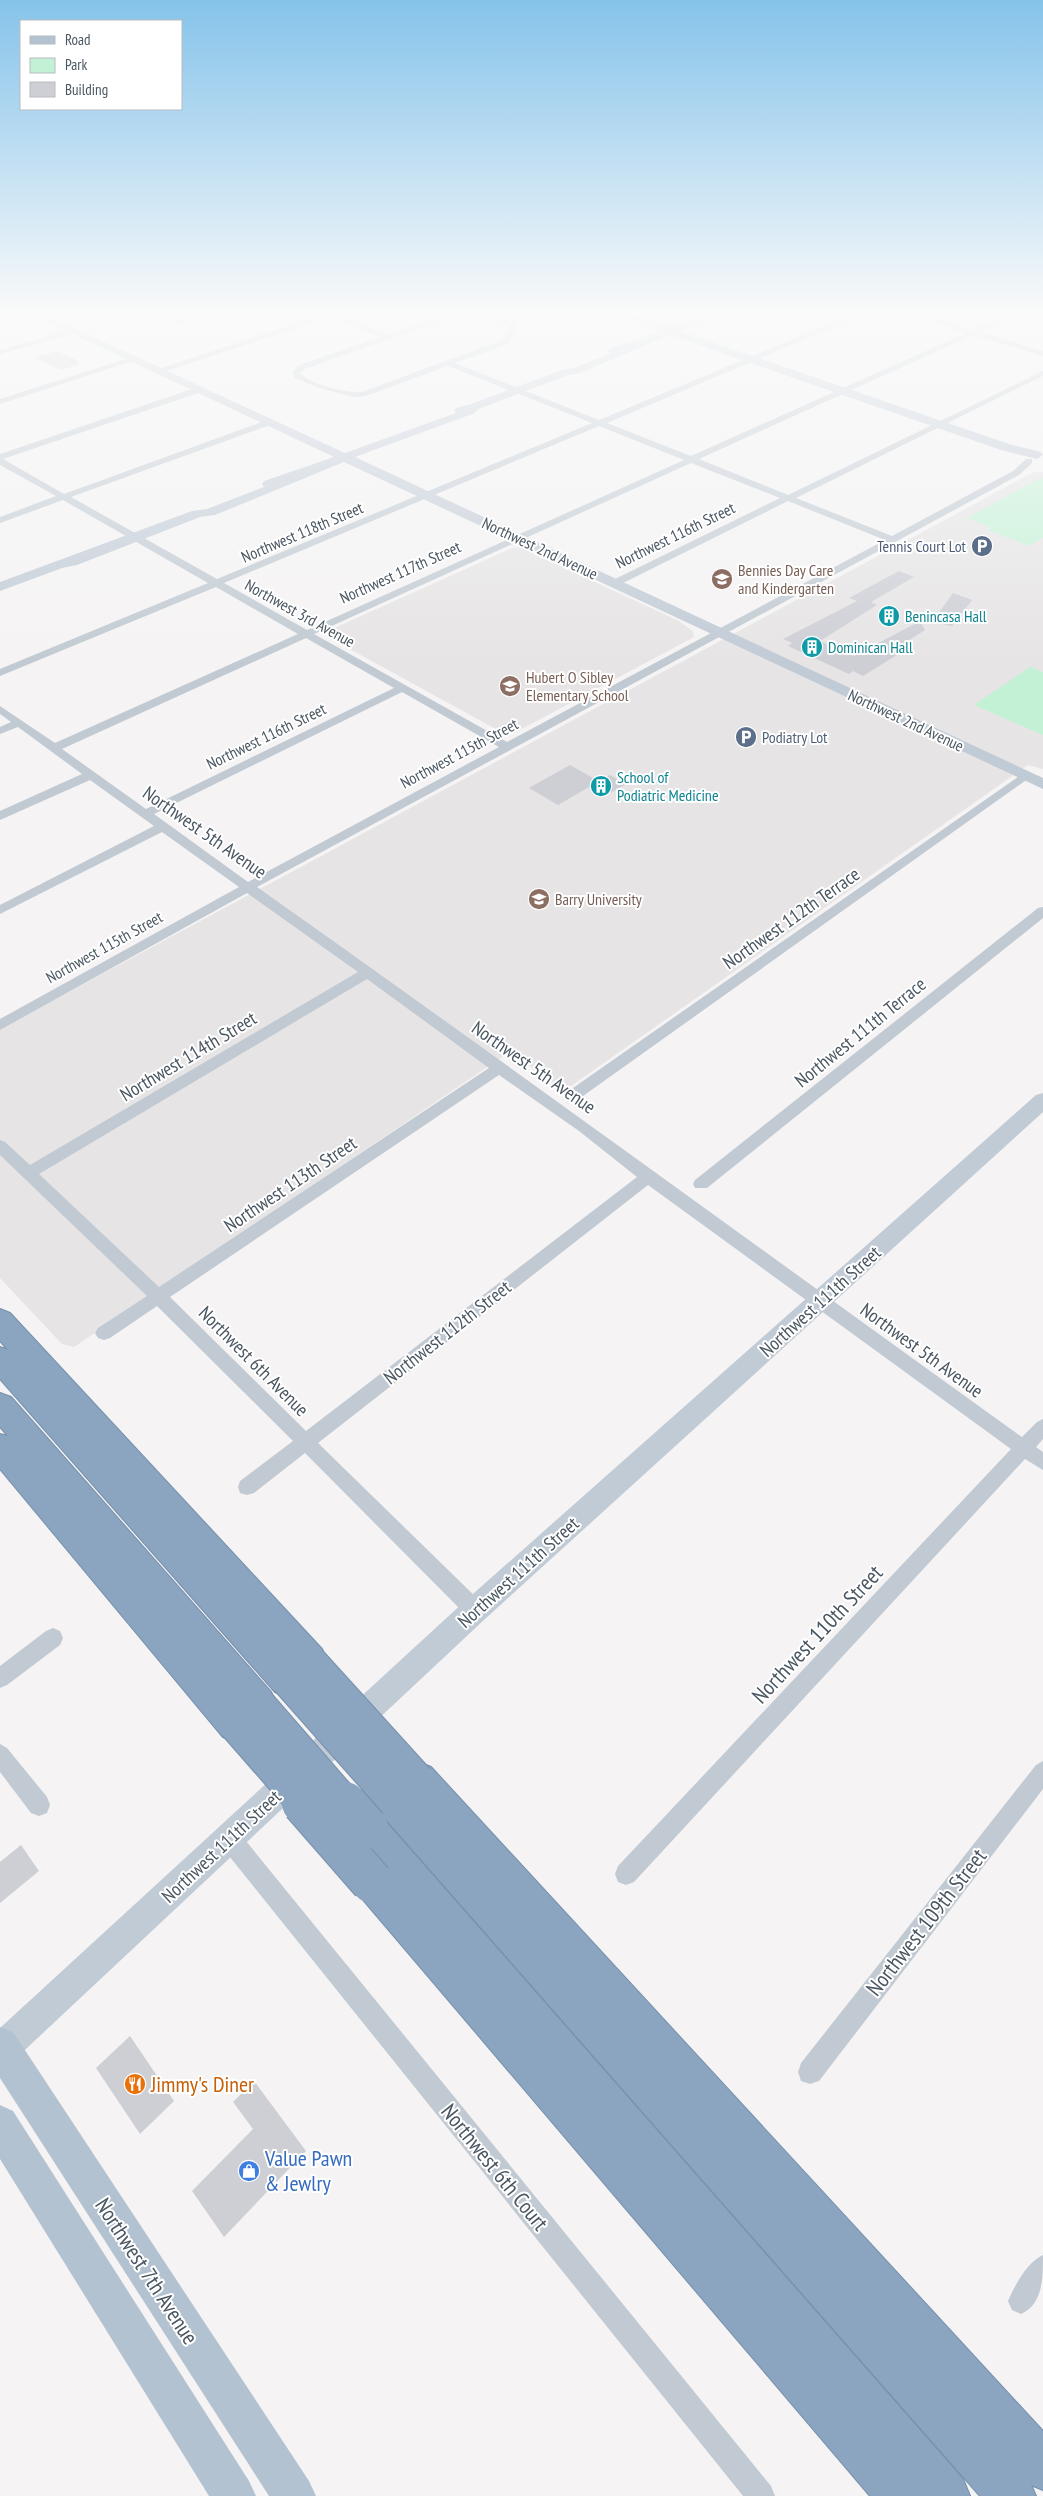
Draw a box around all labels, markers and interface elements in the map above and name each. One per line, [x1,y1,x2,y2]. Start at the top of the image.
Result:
legend [20,20,182,110]
text: Road [65,30,91,49]
text: Park [65,55,87,74]
text: Building [65,80,108,99]
street label: Northwest 118th Street [238,497,366,567]
street label: Northwest 116th Street [612,497,739,573]
street label: Northwest 2nd Avenue [479,512,601,584]
parking icon: Tennis Court Lot [970,534,994,558]
street label: Northwest 117th Street [336,536,464,608]
place label: Tennis Court Lot [877,536,967,556]
place label: Bennies Day Care and Kindergarten [738,560,834,598]
school or university icon: Bennies Day Care and Kindergarten [710,567,734,591]
street label: Northwest 3rd Avenue [241,574,359,652]
building icon: Benincasa Hall [877,604,901,628]
place label: Benincasa Hall [905,606,987,626]
building icon: Dominican Hall [800,635,824,659]
place label: Dominican Hall [828,637,913,657]
place label: Hubert O Sibley Elementary School [526,667,629,705]
school or university icon: Hubert O Sibley Elementary School [498,674,522,698]
street label: Northwest 2nd Avenue [845,684,967,756]
street label: Northwest 116th Street [203,698,330,774]
street label: Northwest 115th Street [397,713,522,792]
parking icon: Podiatry Lot [734,725,758,749]
place label: Podiatry Lot [762,727,828,747]
place label: School of Podiatric Medicine [617,767,719,805]
building icon: School of Podiatric Medicine [589,774,613,798]
street label: Northwest 5th Avenue [138,780,272,884]
street label: Northwest 112th Terrace [718,862,864,974]
school or university icon: Barry University [527,887,551,911]
place label: Barry University [555,889,642,909]
street label: Northwest 115th Street [42,906,166,987]
street label: Northwest 111th Terrace [790,972,930,1092]
street label: Northwest 114th Street [115,1005,261,1106]
street label: Northwest 5th Avenue [467,1015,601,1119]
street label: Northwest 113th Street [219,1130,362,1237]
street label: Northwest 111th Street [754,1240,886,1362]
street label: Northwest 112th Street [379,1274,516,1389]
street label: Northwest 5th Avenue [856,1297,988,1403]
street label: Northwest 6th Avenue [194,1301,314,1421]
street label: Northwest 111th Street [452,1511,584,1633]
street label: Northwest 110th Street [746,1559,888,1709]
street label: Northwest 111th Street [156,1784,286,1908]
street label: Northwest 109th Street [860,1843,992,2001]
place label: Jimmy's Diner [150,2070,254,2098]
restaurant icon: Jimmy's Diner [123,2072,147,2096]
street label: Northwest 6th Court [435,2098,555,2236]
place label: Value Pawn & Jewlry [264,2144,352,2197]
shop icon: Value Pawn & Jewlry [237,2159,261,2183]
street label: Northwest 7th Avenue [89,2193,205,2349]

